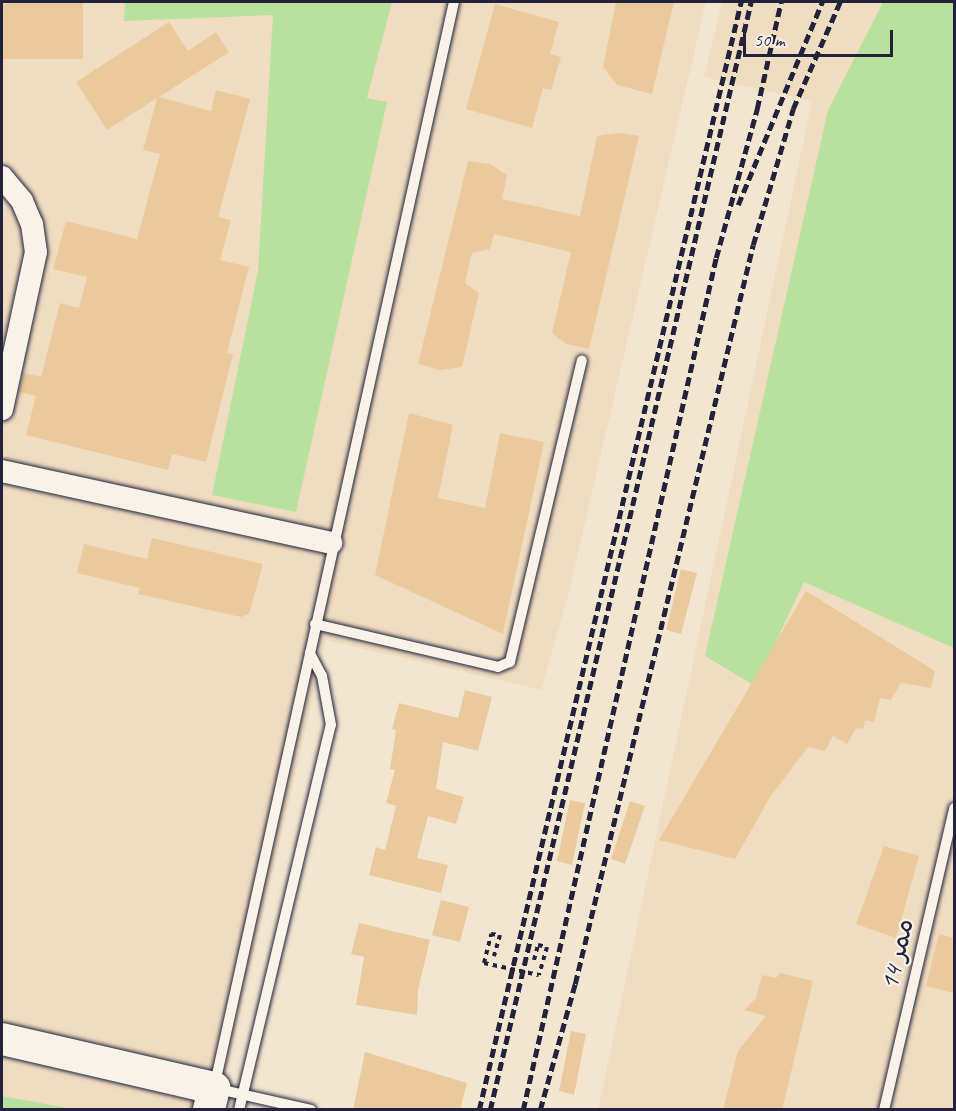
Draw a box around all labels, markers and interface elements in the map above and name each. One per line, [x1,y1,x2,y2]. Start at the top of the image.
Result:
scale bar [746,18,896,56]
text: 50 m [754,29,785,51]
street label: ممر 14 [874,916,920,992]

